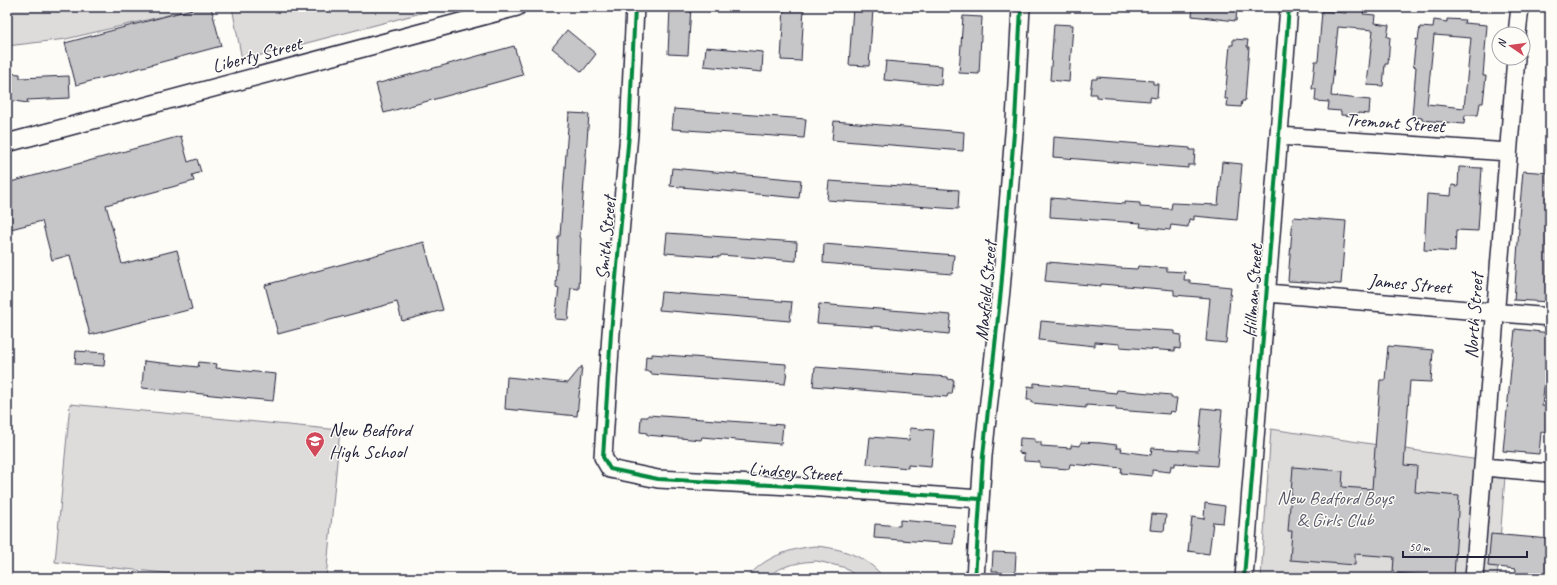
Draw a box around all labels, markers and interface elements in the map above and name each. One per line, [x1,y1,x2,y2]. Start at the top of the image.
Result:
north arrow [1491,26,1531,66]
street label: Liberty Street [210,31,306,78]
text: N [1494,37,1509,49]
street label: Tremont Street [1345,108,1447,139]
street label: Smith Street [590,192,622,281]
street label: Maxfield Street [970,237,1003,342]
street label: Hillman Street [1238,242,1268,338]
street label: James Street [1367,268,1454,300]
street label: North Street [1459,270,1489,359]
place label: New Bedford High School [329,418,415,464]
school or university icon: New Bedford High School [304,430,326,458]
street label: Lindsey Street [748,457,844,487]
park label: New Bedford Boys & Girls Club [1277,486,1396,532]
scale bar [1403,533,1527,559]
text: 50 m [1409,539,1431,555]

